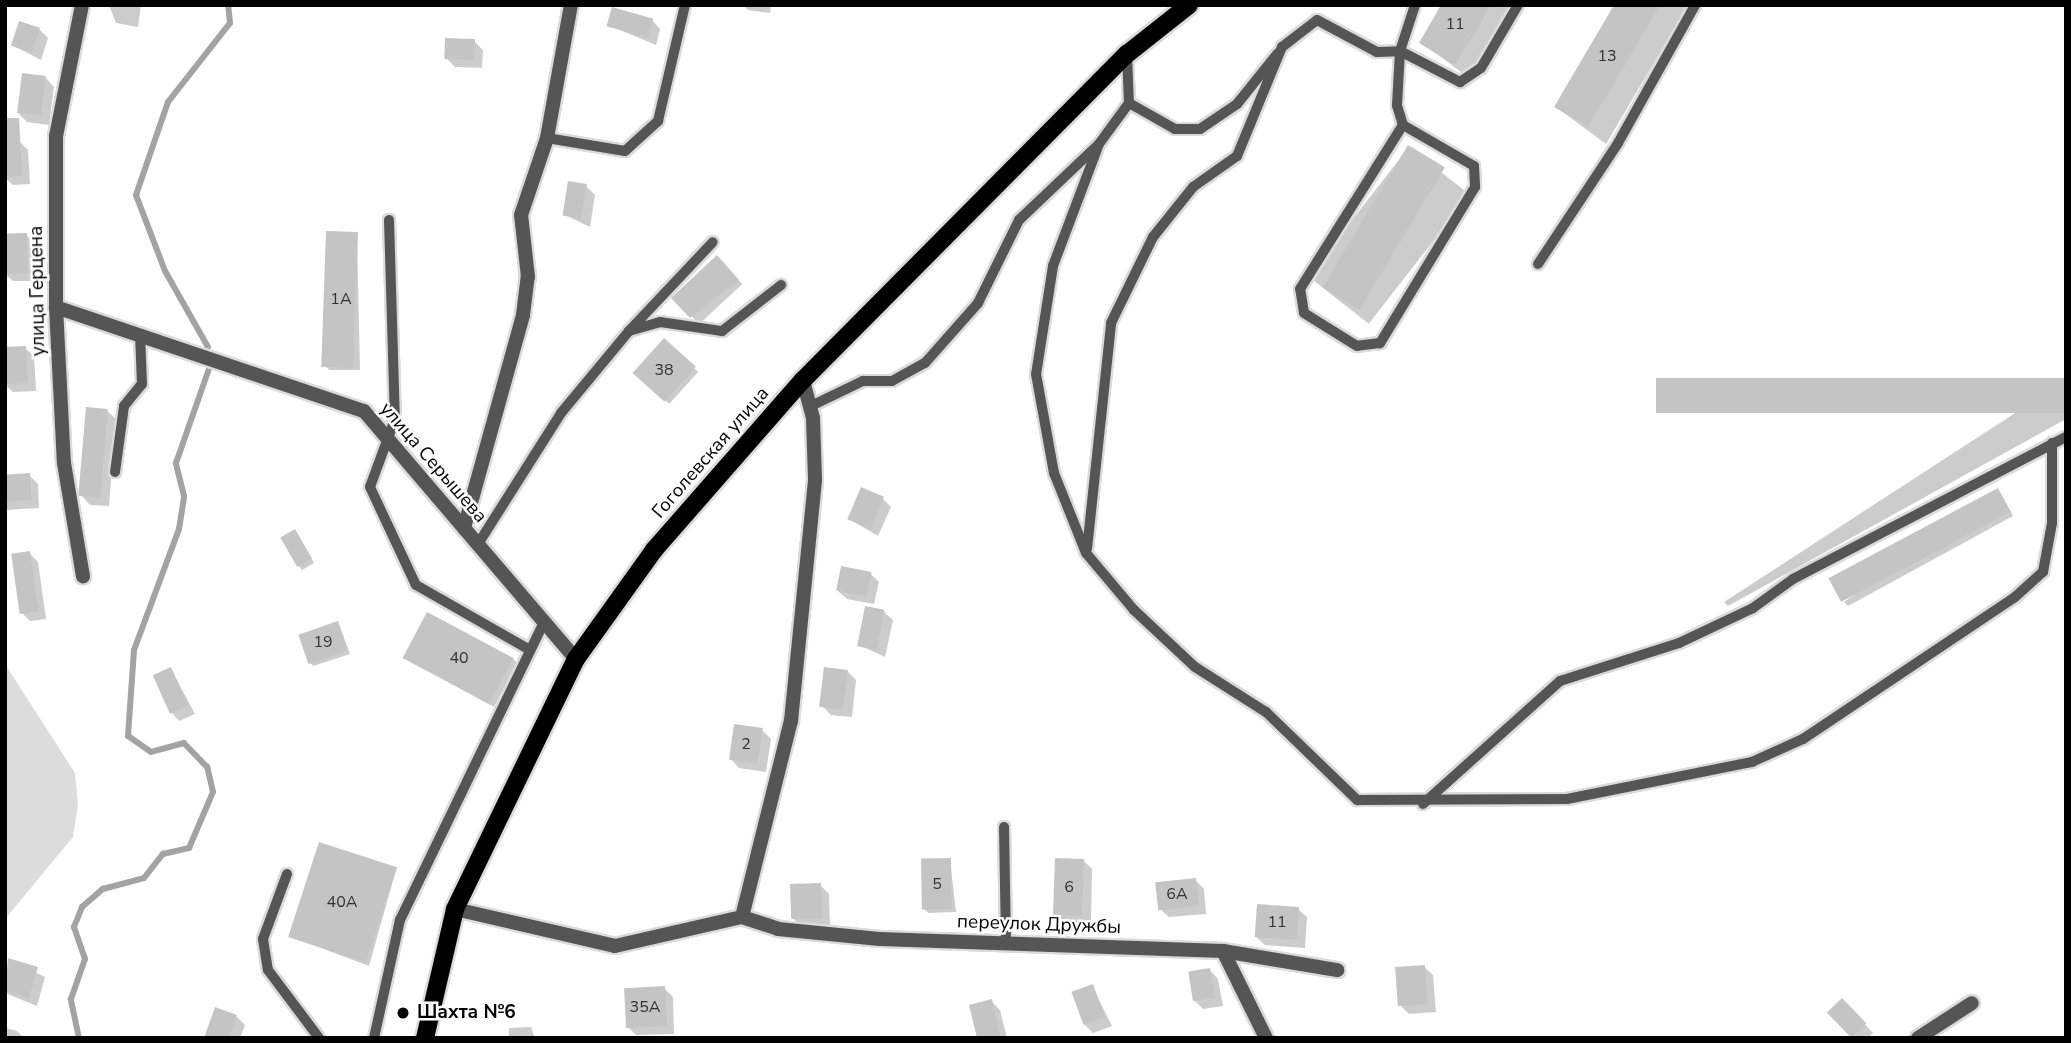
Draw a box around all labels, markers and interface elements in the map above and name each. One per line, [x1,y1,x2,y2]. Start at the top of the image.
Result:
house number: 11 [1445,14,1465,34]
house number: 13 [1597,46,1617,66]
street label: улица Герцена [25,226,51,356]
house number: 1А [330,289,352,309]
house number: 38 [654,360,674,380]
street label: Гоголевская улица [648,383,774,523]
street label: улица Серышева [375,398,491,528]
house number: 19 [313,632,333,652]
house number: 40 [449,648,469,668]
house number: 2 [741,734,751,754]
house number: 5 [932,874,942,894]
house number: 6 [1064,877,1074,897]
house number: 6А [1166,884,1188,904]
house number: 40А [327,892,357,912]
street label: переулок Дружбы [957,911,1121,939]
house number: 11 [1267,912,1287,932]
house number: 35А [630,997,660,1017]
place label: Шахта №6 [417,1002,516,1024]
marker: Шахта №6 [395,1005,411,1021]

